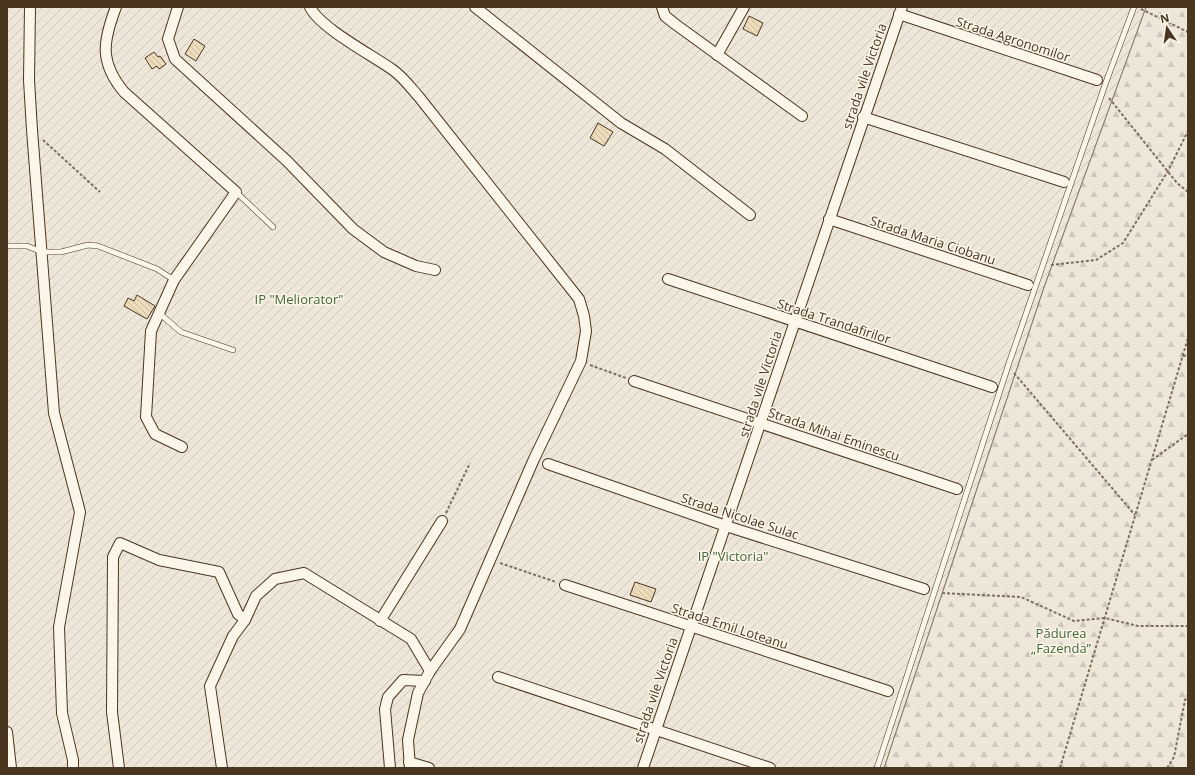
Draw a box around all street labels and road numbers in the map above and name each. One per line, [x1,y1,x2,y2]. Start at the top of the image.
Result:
street label: Strada Agronomilor [954,12,1073,66]
street label: strada vile Victoria [837,21,891,131]
street label: Strada Maria Ciobanu [868,211,998,269]
street label: Strada Trandafirilor [775,294,894,348]
street label: strada vile Victoria [734,328,786,440]
street label: Strada Mihai Eminescu [766,403,902,465]
street label: Strada Nicolae Sulac [679,488,801,544]
street label: Strada Emil Loteanu [669,599,791,653]
street label: strada vile Victoria [628,635,682,745]

